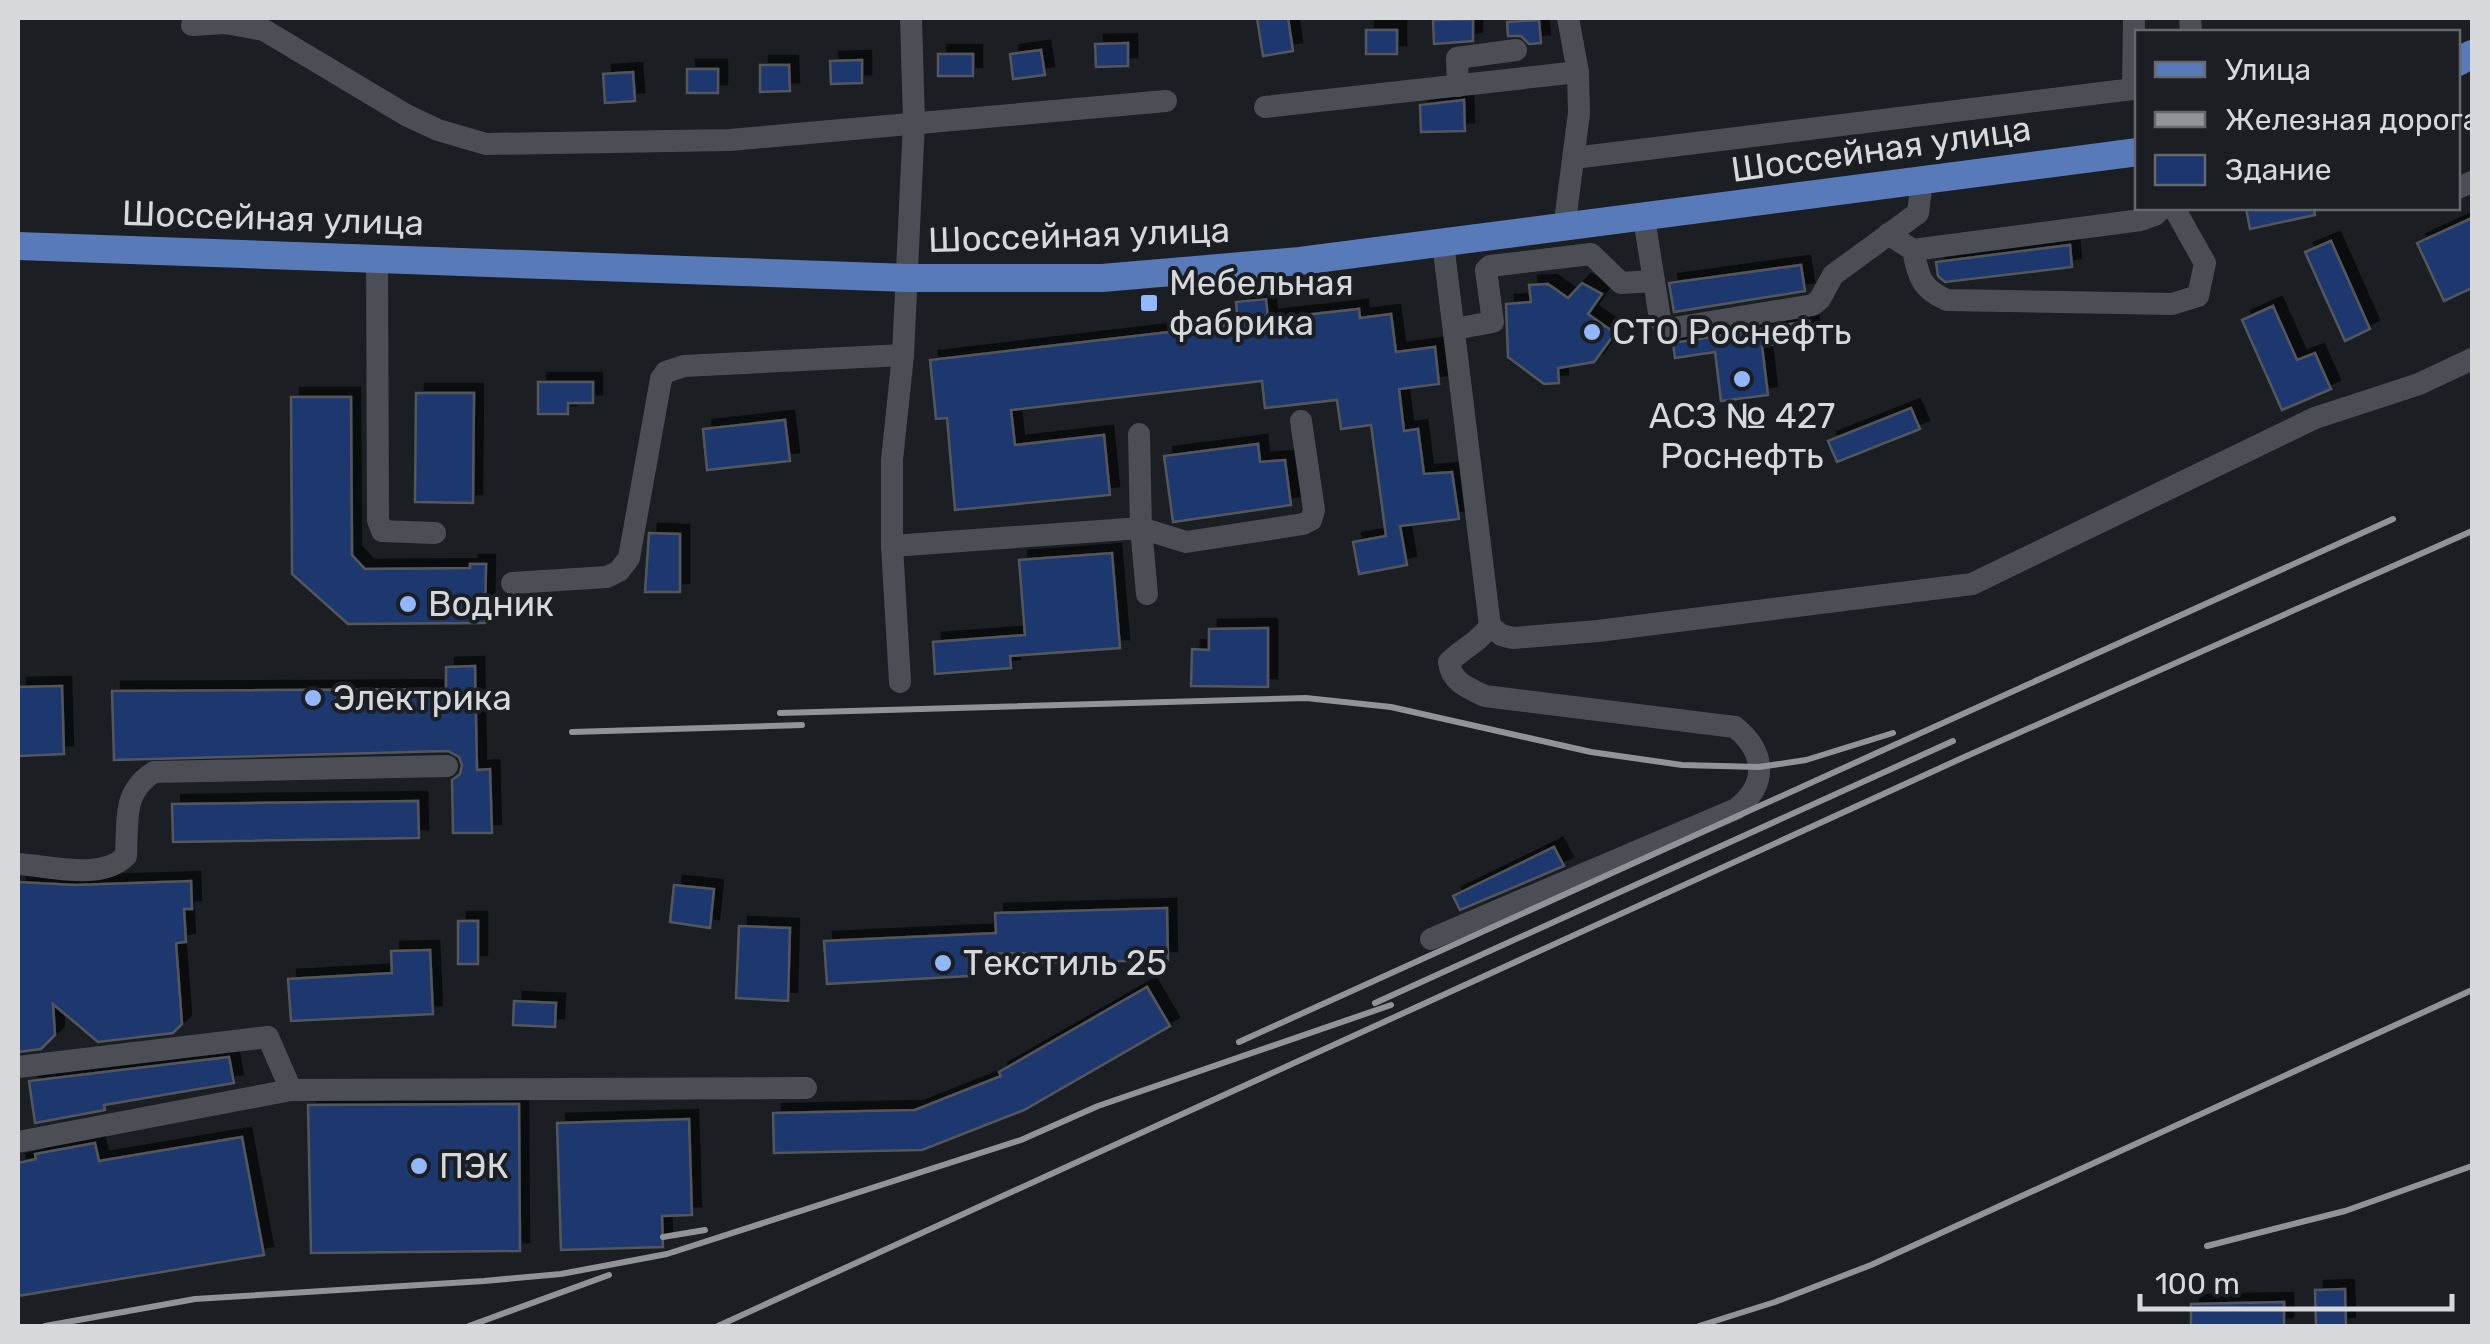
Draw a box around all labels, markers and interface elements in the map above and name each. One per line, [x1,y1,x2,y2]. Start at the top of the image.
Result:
legend [2135,30,2460,210]
text: Улица [2225,52,2311,88]
text: Железная дорога [2225,102,2479,138]
street label: Шоссейная улица [1728,107,2034,191]
text: Здание [2225,152,2332,188]
street label: Шоссейная улица [121,192,425,244]
street label: Шоссейная улица [927,209,1231,261]
place label: Мебельная фабрика [1169,262,1354,344]
marker: Мебельная фабрика [1138,292,1160,314]
place label: СТО Роснефть [1612,311,1851,353]
marker: СТО Роснефть [1581,321,1603,343]
marker: АСЗ № 427 Роснефть [1731,368,1753,390]
place label: АСЗ № 427 Роснефть [1649,395,1835,477]
place label: Водник [428,583,554,625]
marker: Водник [397,593,419,615]
place label: Электрика [333,677,512,719]
marker: Электрика [302,687,324,709]
place label: Текстиль 25 [963,942,1167,984]
marker: Текстиль 25 [932,952,954,974]
place label: ПЭК [439,1145,509,1187]
marker: ПЭК [408,1155,430,1177]
scale bar [2140,1249,2452,1311]
text: 100 m [2155,1266,2240,1302]

